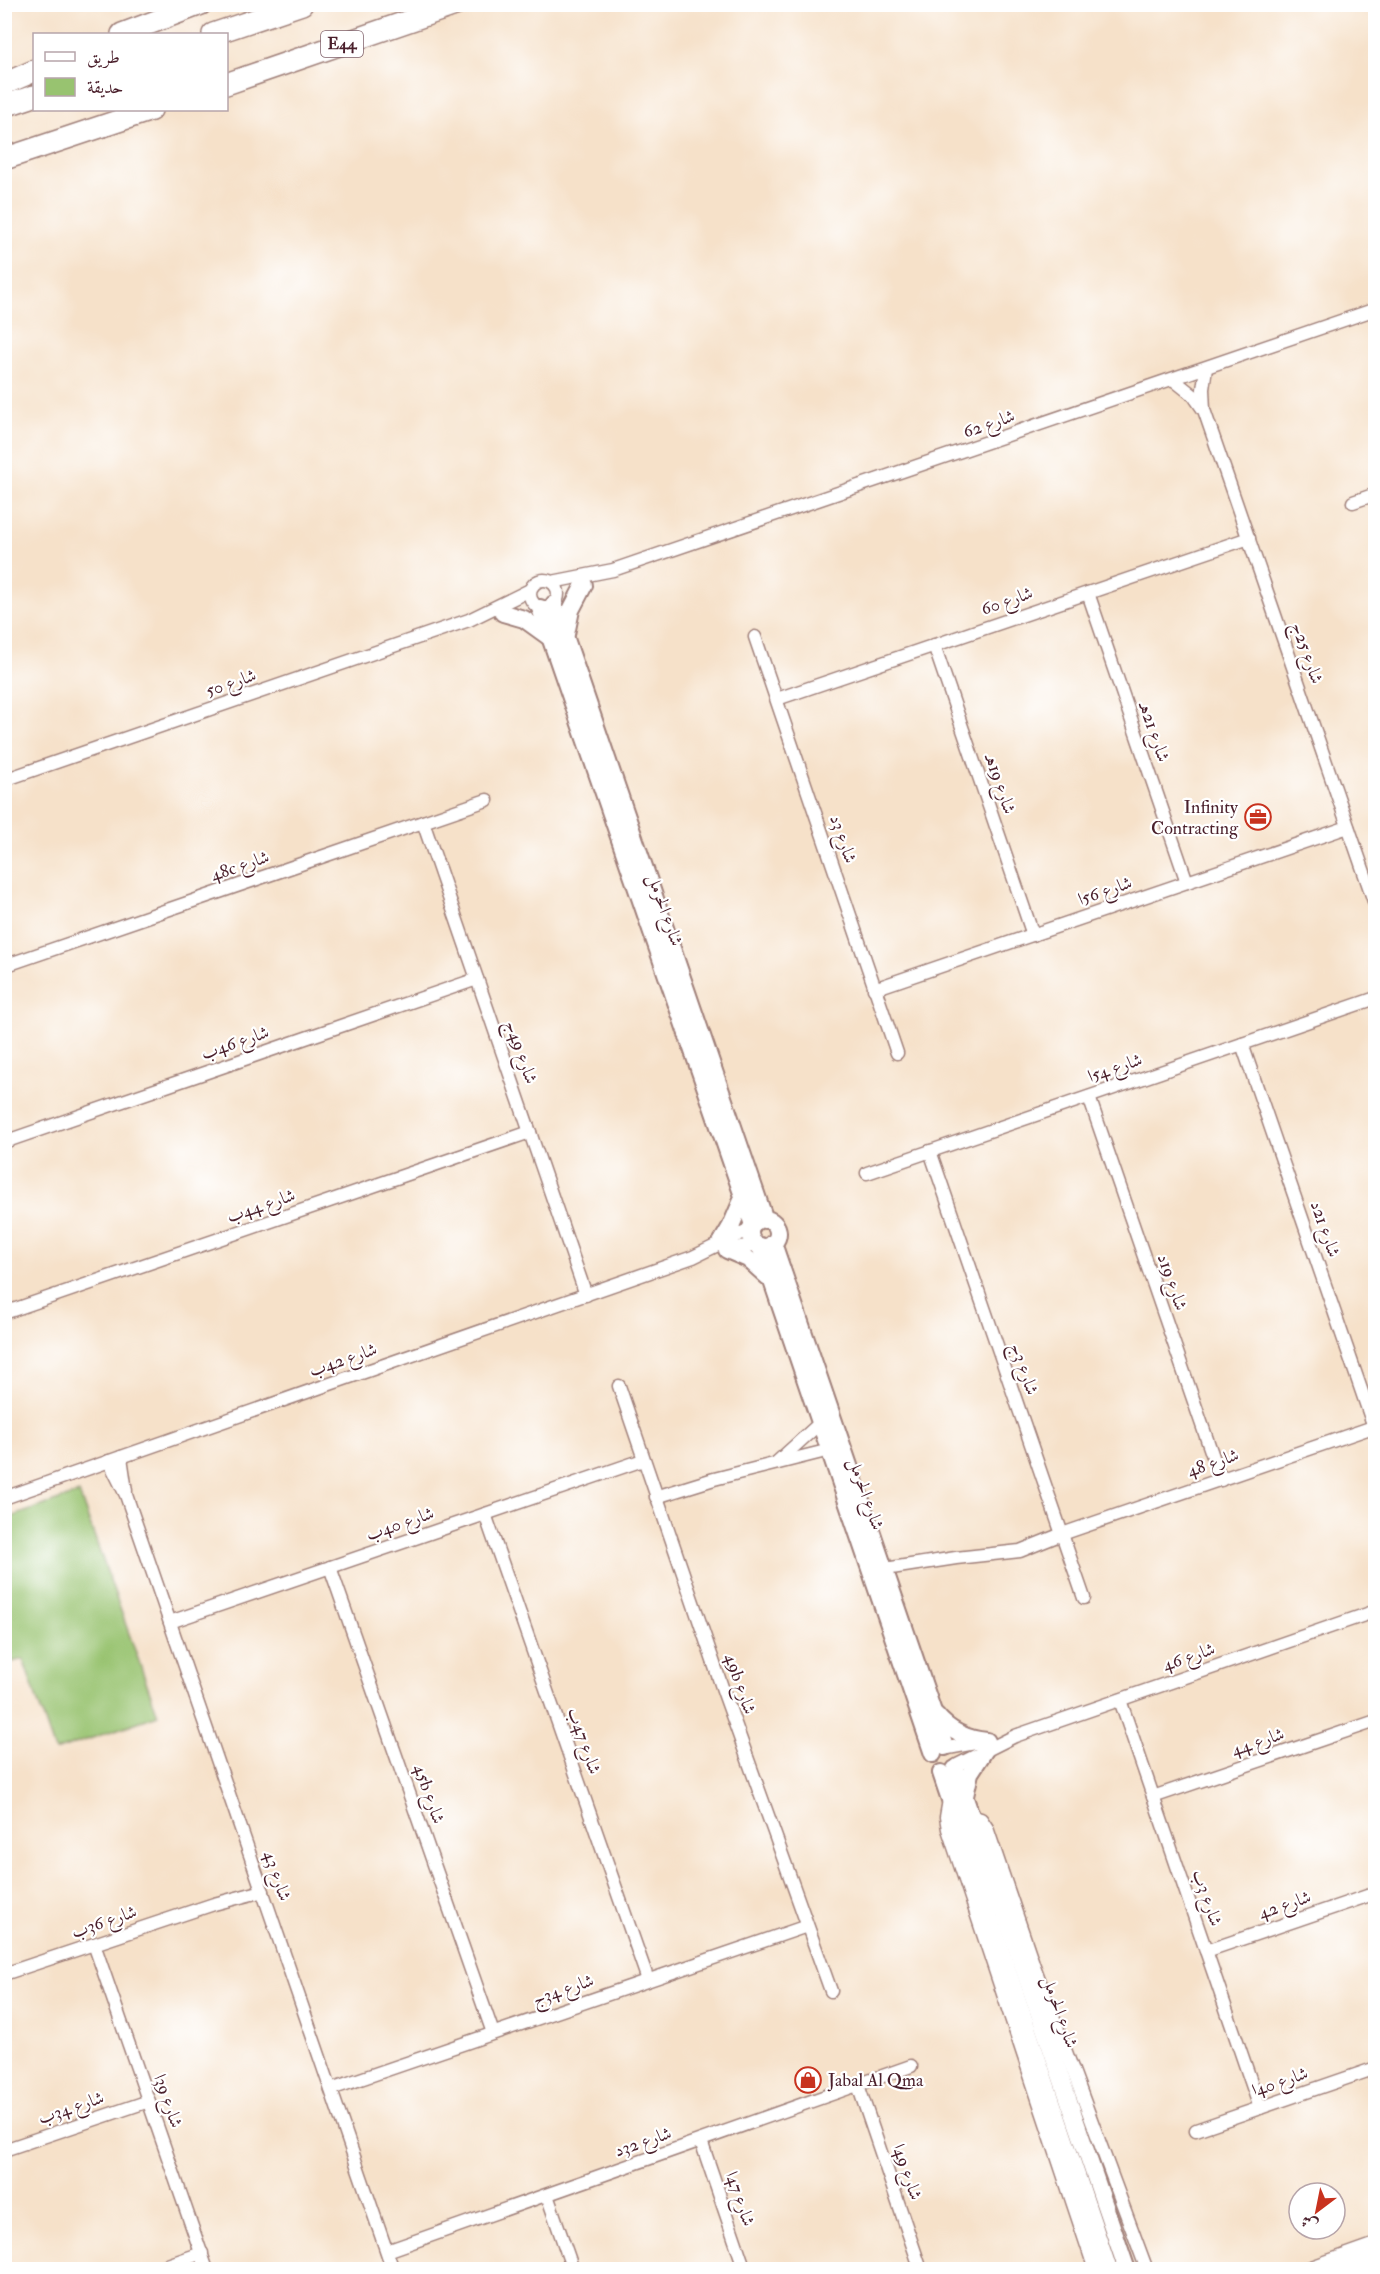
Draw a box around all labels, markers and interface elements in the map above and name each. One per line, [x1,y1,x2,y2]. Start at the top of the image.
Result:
road number: E44 [321,31,363,57]
legend [33,33,228,111]
text: طريق [87,46,120,69]
text: حديقة [87,76,123,99]
street label: شارع 62 [960,404,1019,446]
street label: شارع 60 [978,581,1037,623]
street label: شارع 25ج [1282,619,1328,688]
street label: شارع 50 [203,664,260,705]
street label: شارع 21هـ [1130,698,1175,766]
street label: شارع 19هـ [976,750,1021,818]
place label: Infinity Contracting [1151,796,1239,840]
office icon: Infinity Contracting [1243,802,1273,832]
street label: شارع 3د [821,812,862,867]
street label: 48c شارع [208,845,273,890]
street label: شارع الحرمل [639,871,688,950]
street label: شارع 56ا [1075,871,1136,914]
street label: شارع 49ج [496,1017,543,1088]
street label: شارع 46ب [198,1021,273,1068]
street label: شارع 54ا [1085,1048,1146,1091]
street label: شارع 44ب [224,1184,299,1231]
street label: شارع 21د [1302,1197,1345,1261]
street label: شارع 19د [1149,1250,1192,1314]
street label: شارع 42ب [306,1338,381,1385]
street label: شارع 3ج [1001,1340,1044,1400]
street label: شارع 48 [1184,1443,1243,1485]
street label: شارع الحرمل [840,1455,889,1534]
street label: شارع 40ب [363,1502,438,1549]
street label: شارع 46 [1160,1637,1219,1679]
street label: 49b شارع [716,1651,761,1718]
street label: شارع 47ب [559,1705,606,1778]
street label: شارع 44 [1229,1722,1288,1765]
street label: 45b شارع [405,1761,450,1828]
street label: شارع 43 [255,1848,296,1905]
street label: شارع 3ب [1184,1867,1227,1930]
street label: شارع 42 [1256,1885,1315,1927]
street label: شارع 36ب [68,1900,141,1947]
street label: شارع 34ج [529,1969,598,2015]
street label: شارع الحرمل [1034,1973,1083,2052]
street label: شارع 40ا [1249,2062,1312,2105]
shop icon: Jabal Al Qma [793,2065,823,2095]
place label: Jabal Al Qma [827,2069,924,2092]
street label: شارع 39ا [145,2071,188,2132]
street label: شارع 34ب [35,2086,108,2133]
street label: شارع 32د [611,2121,676,2165]
street label: شارع 49ا [884,2141,927,2204]
street label: شارع 47ا [717,2169,760,2230]
north arrow [1287,2181,1347,2241]
text: ش [1298,2210,1322,2236]

